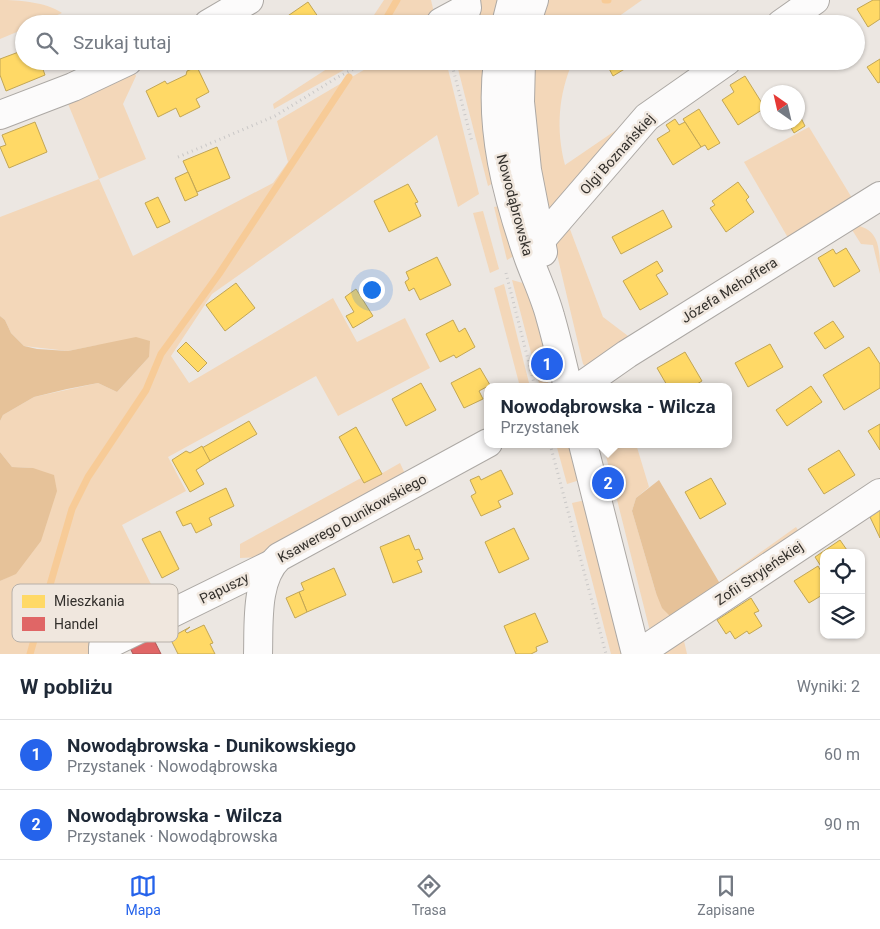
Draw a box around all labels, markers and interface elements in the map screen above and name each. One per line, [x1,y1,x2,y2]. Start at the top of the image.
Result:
search box [15,15,865,70]
icon: search [33,29,61,57]
text: Szukaj tutaj [73,31,171,54]
north arrow [760,85,805,130]
street label: Olgi Boznańskiej [577,110,657,198]
street label: Nowodąbrowska [494,152,536,258]
street label: Józefa Mehoffera [678,254,780,326]
your location [359,277,385,303]
pin: 1 [531,345,563,383]
popup [484,383,732,448]
text: Nowodąbrowska - Wilcza [500,395,716,418]
text: Przystanek [500,418,579,437]
pin: 2 [592,464,624,502]
street label: Ksawerego Dunikowskiego [275,470,429,566]
street label: Zofii Stryjeńskiej [712,538,806,608]
map controls [820,549,865,639]
button: locate [820,549,865,594]
street label: Papuszy [197,569,252,607]
legend [12,584,178,642]
text: Mieszkania [54,593,125,609]
button: layers [820,594,865,639]
text: Handel [54,616,98,632]
text: W pobliżu [20,675,113,699]
text: Wyniki: 2 [797,677,860,696]
text: Nowodąbrowska - Dunikowskiego [67,734,356,757]
text: 1 [31,745,41,764]
text: 60 m [824,745,860,764]
text: Przystanek · Nowodąbrowska [67,757,278,776]
text: Nowodąbrowska - Wilcza [67,804,282,827]
text: 2 [31,815,41,834]
text: 90 m [824,815,860,834]
text: Przystanek · Nowodąbrowska [67,827,278,846]
tab: Mapa [125,872,161,918]
tab: Trasa [412,872,446,918]
tab: Zapisane [697,872,755,918]

